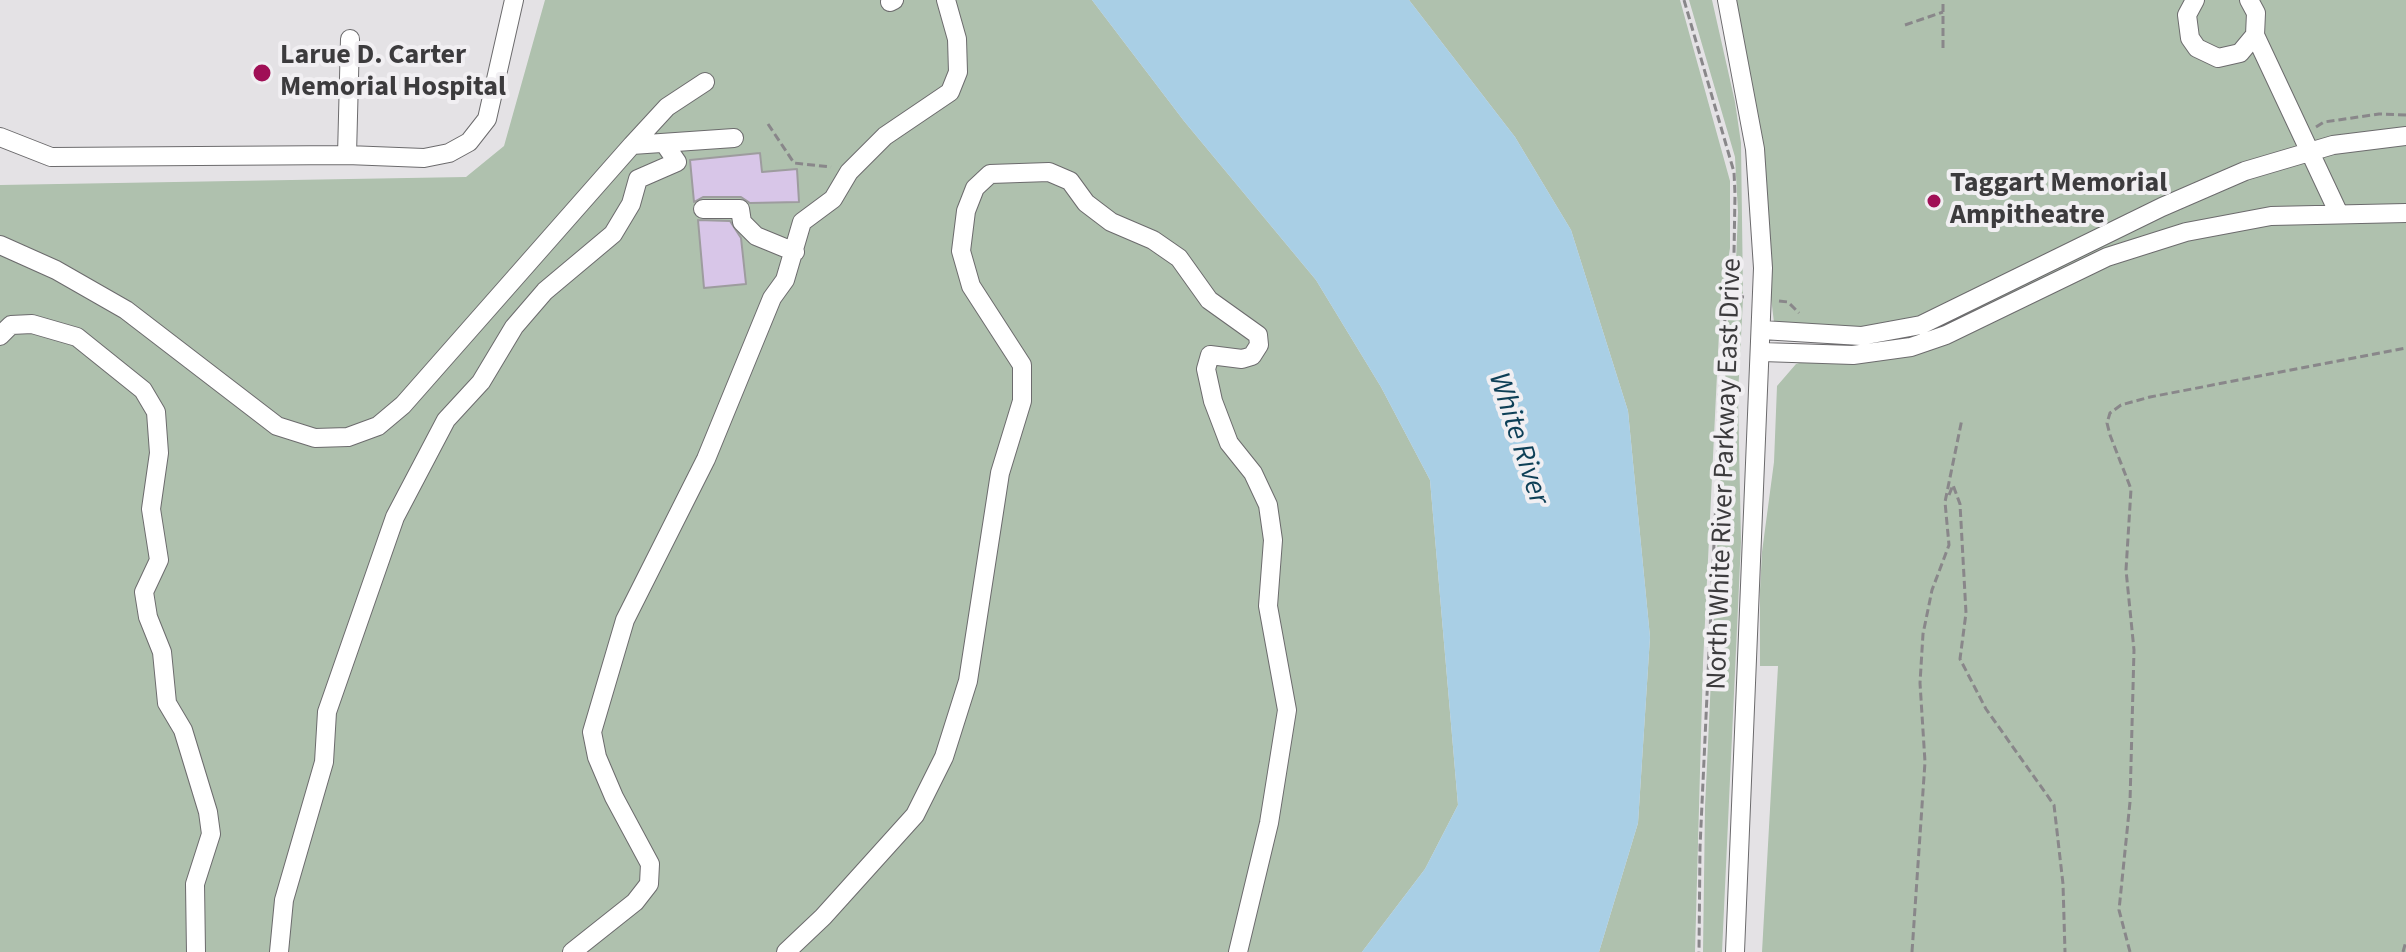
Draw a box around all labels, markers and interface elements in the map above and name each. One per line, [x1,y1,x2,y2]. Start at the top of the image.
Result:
place label: Larue D. Carter Memorial Hospital [280,40,506,106]
marker: Larue D. Carter Memorial Hospital [251,62,273,84]
place label: Taggart Memorial Ampitheatre [1950,168,2167,234]
marker: Taggart Memorial Ampitheatre [1925,192,1943,210]
street label: North White River Parkway East Drive [1702,258,1750,690]
water label: White River [1479,368,1555,510]

